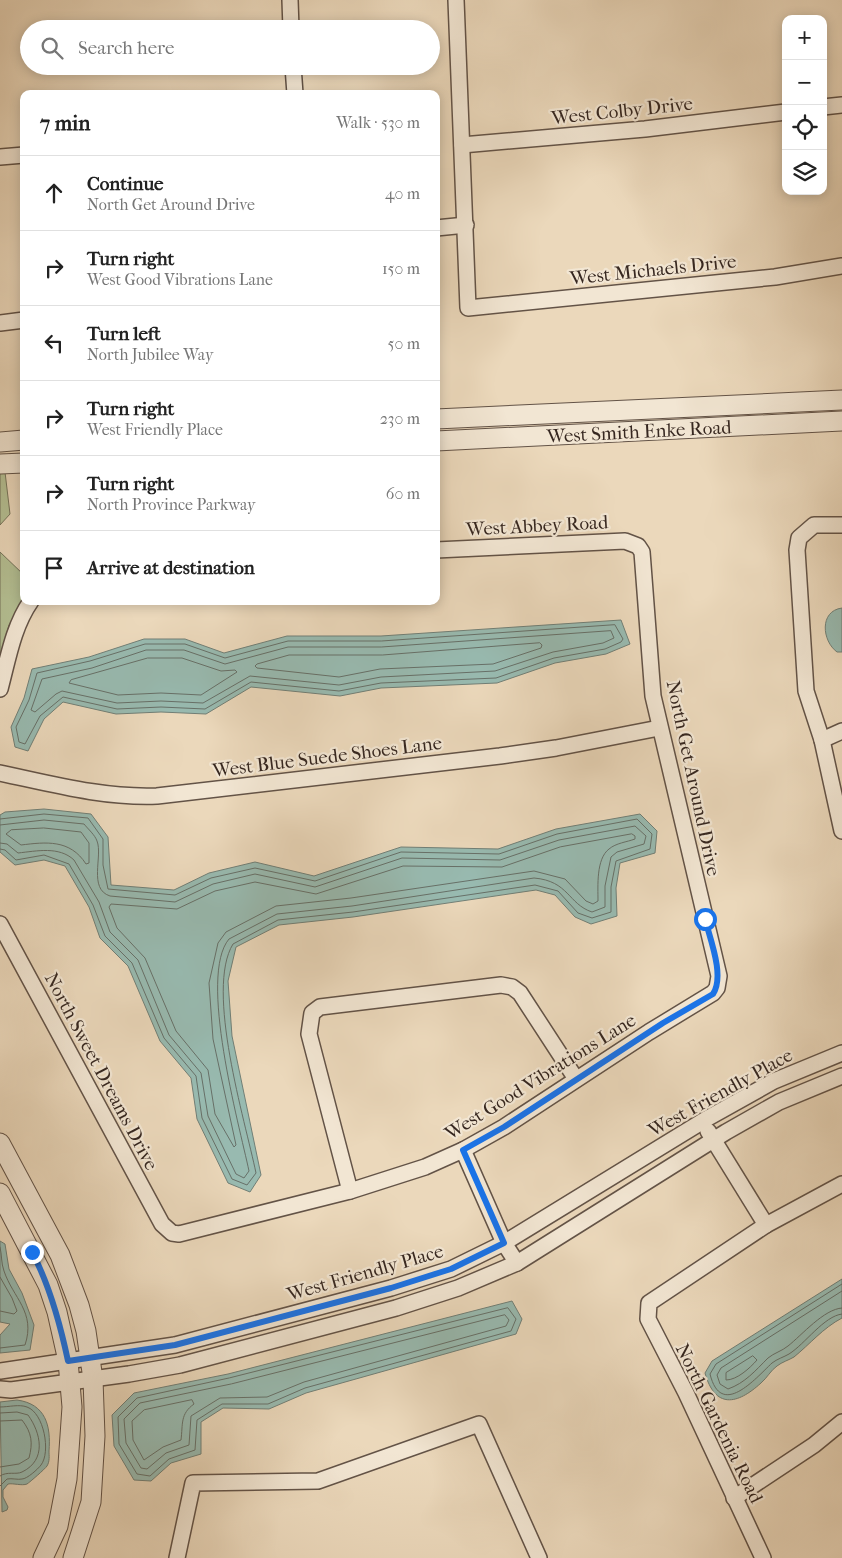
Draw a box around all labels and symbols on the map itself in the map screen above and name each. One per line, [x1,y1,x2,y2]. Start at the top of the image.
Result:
street label: West Colby Drive [549,93,694,129]
street label: West Michaels Drive [568,250,737,290]
street label: West Smith Enke Road [545,416,733,448]
street label: West Abbey Road [464,511,609,541]
street label: North Get Around Drive [662,678,724,878]
street label: West Blue Suede Shoes Lane [210,732,443,782]
route start [694,908,717,931]
street label: North Sweet Dreams Drive [40,969,163,1174]
street label: West Good Vibrations Lane [440,1009,640,1145]
street label: West Friendly Place [644,1044,796,1142]
street label: West Friendly Place [284,1240,446,1306]
route end [21,1241,44,1264]
street label: North Gardenia Road [671,1340,768,1507]

